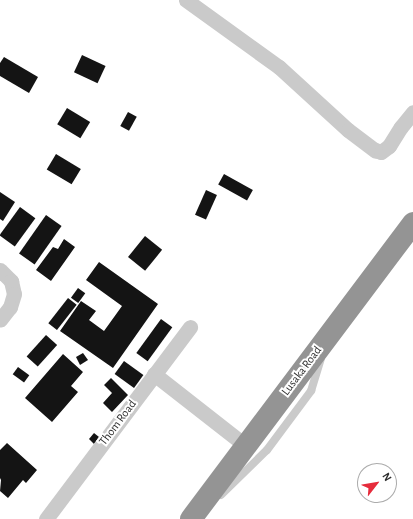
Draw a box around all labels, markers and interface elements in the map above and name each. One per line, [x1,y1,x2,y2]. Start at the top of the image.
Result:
street label: Lusaka Road [279,344,325,398]
street label: Thom Road [96,397,140,449]
north arrow [357,463,397,503]
text: N [380,471,394,483]

